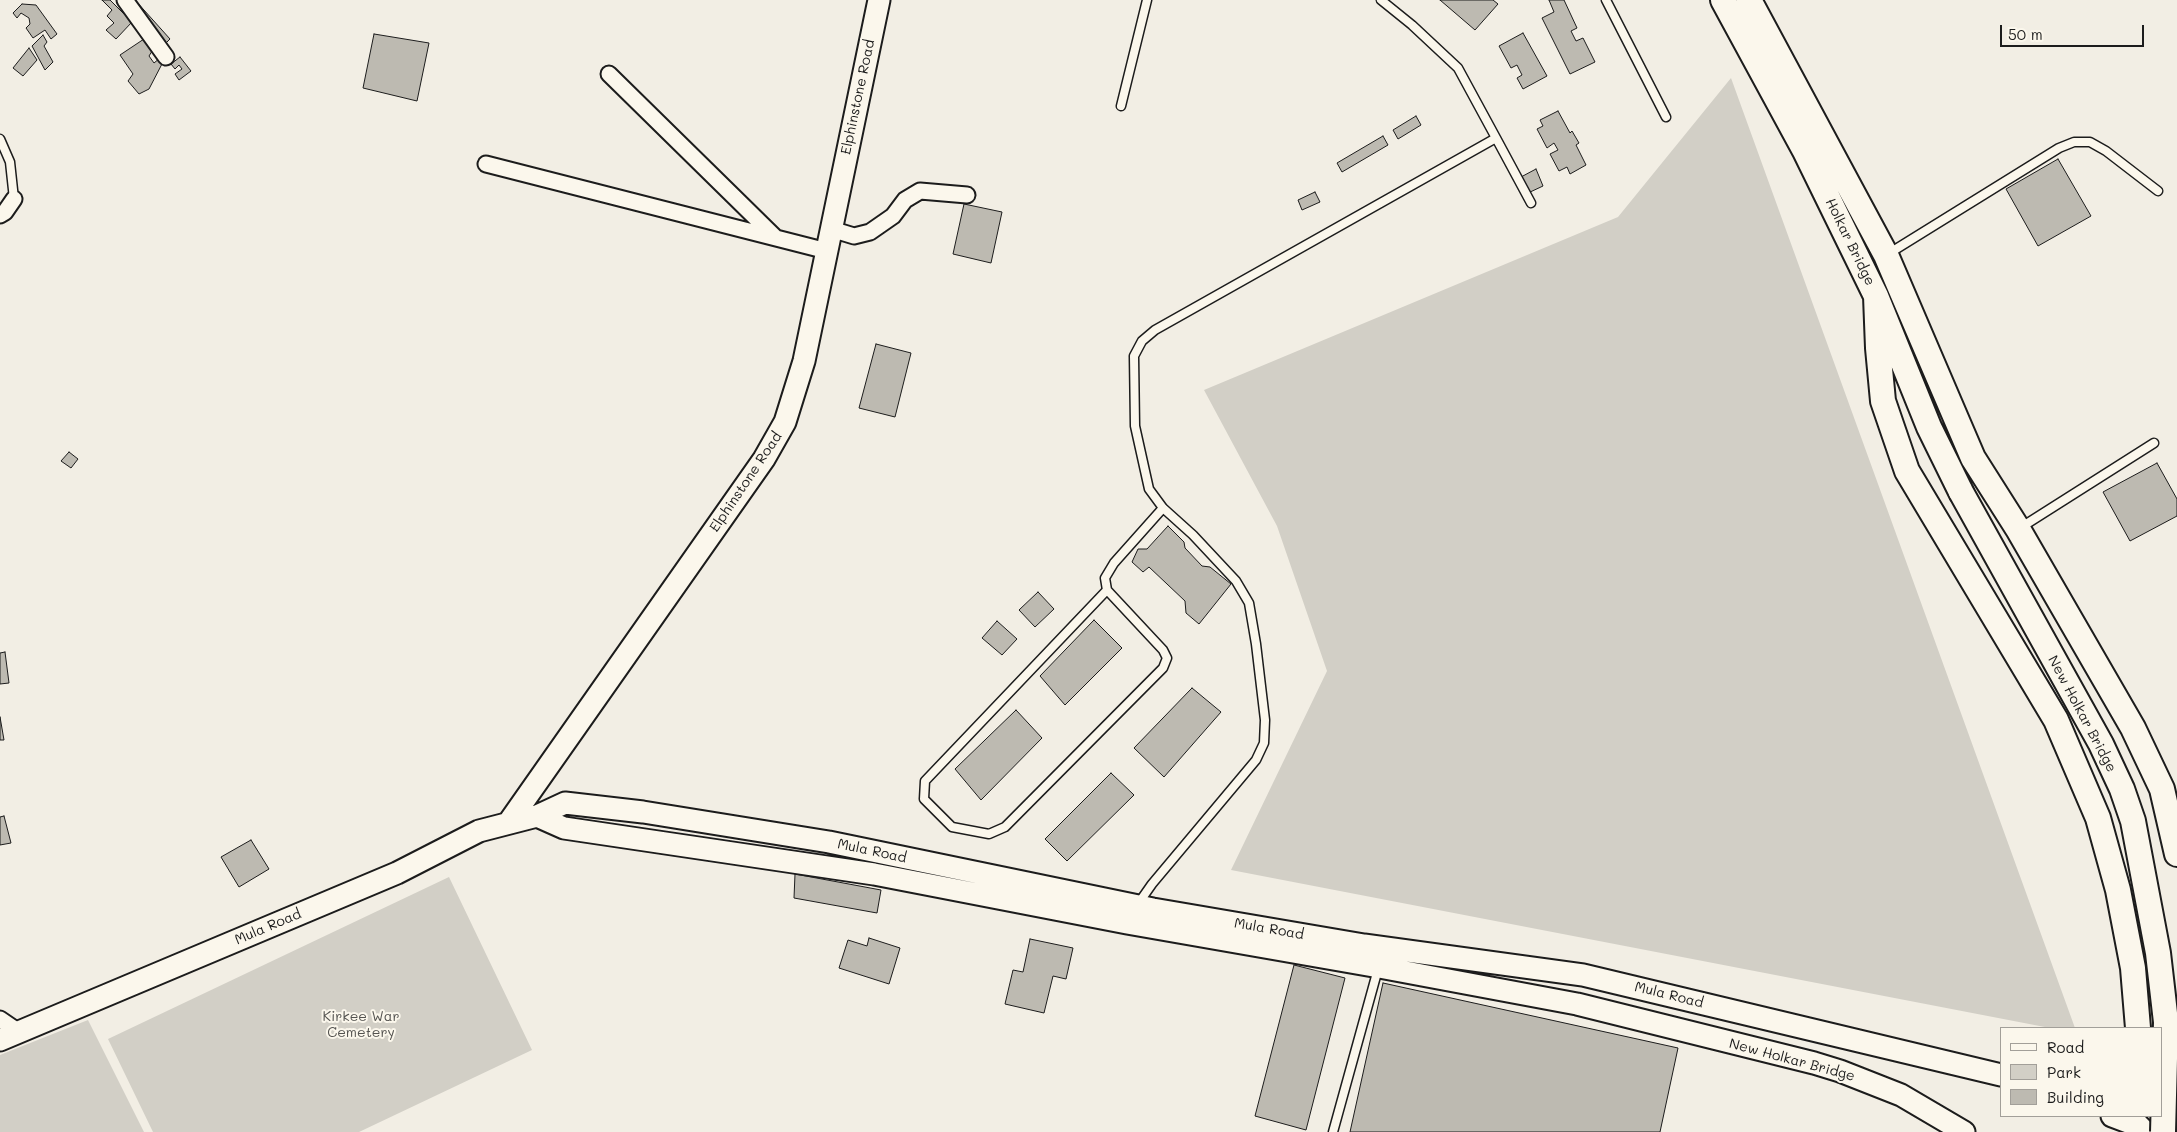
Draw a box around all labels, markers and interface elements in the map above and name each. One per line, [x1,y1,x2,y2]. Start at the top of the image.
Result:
scale bar [2002,15,2146,47]
text: 50 m [2008,24,2043,44]
street label: Elphinstone Road [838,38,878,156]
street label: Holkar Bridge [1822,196,1878,288]
street label: Elphinstone Road [706,429,786,535]
street label: New Holkar Bridge [2044,653,2120,775]
street label: Mula Road [836,835,908,867]
street label: Mula Road [232,906,304,948]
street label: Mula Road [1233,915,1305,943]
street label: Mula Road [1633,978,1705,1012]
park label: Kirkee War Cemetery [322,1009,400,1042]
legend [2000,1027,2162,1117]
street label: New Holkar Bridge [1727,1035,1857,1085]
text: Road [2047,1037,2084,1057]
text: Park [2047,1062,2081,1082]
text: Building [2047,1087,2104,1107]

